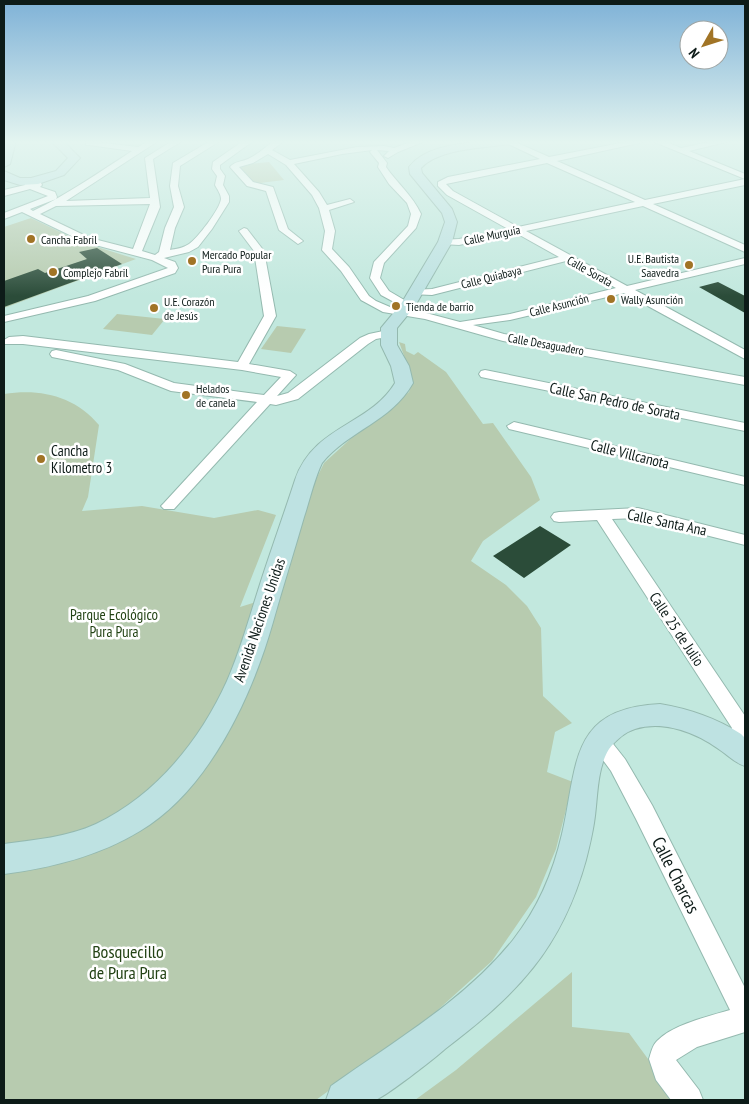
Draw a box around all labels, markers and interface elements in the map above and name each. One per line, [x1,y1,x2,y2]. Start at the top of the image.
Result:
north arrow [679,20,729,70]
text: N [685,45,703,62]
street label: Calle Murguía [462,222,522,248]
place label: Cancha Fabril [41,232,97,247]
marker: Cancha Fabril [25,233,37,245]
place label: Mercado Popular Pura Pura [202,247,272,276]
place label: U.E. Bautista Saavedra [628,251,679,280]
street label: Calle Sorata [565,252,616,290]
marker: Mercado Popular Pura Pura [186,255,198,267]
marker: U.E. Bautista Saavedra [683,259,695,271]
street label: Calle Quiabaya [459,262,523,292]
place label: Complejo Fabril [63,265,128,280]
marker: Complejo Fabril [47,266,59,278]
street label: Calle Asunción [528,290,590,320]
place label: Wally Asunción [621,292,683,307]
marker: Wally Asunción [605,293,617,305]
place label: U.E. Corazón de Jesús [164,294,214,323]
place label: Tienda de barrio [406,299,474,314]
marker: Tienda de barrio [390,300,402,312]
marker: U.E. Corazón de Jesús [148,302,160,314]
street label: Calle Desaguadero [507,330,585,358]
street label: Calle San Pedro de Sorata [548,378,682,424]
place label: Helados de canela [196,381,236,410]
marker: Helados de canela [180,389,192,401]
street label: Calle Villcanota [589,435,671,473]
place label: Cancha Kilometro 3 [51,441,112,477]
marker: Cancha Kilometro 3 [35,453,47,465]
street label: Calle Santa Ana [626,504,708,540]
street label: Avenida Naciones Unidas [229,556,289,684]
street label: Calle 25 de Julio [645,588,709,670]
park label: Parque Ecológico Pura Pura [70,605,158,641]
street label: Calle Charcas [647,833,705,917]
park label: Bosquecillo de Pura Pura [89,940,167,984]

